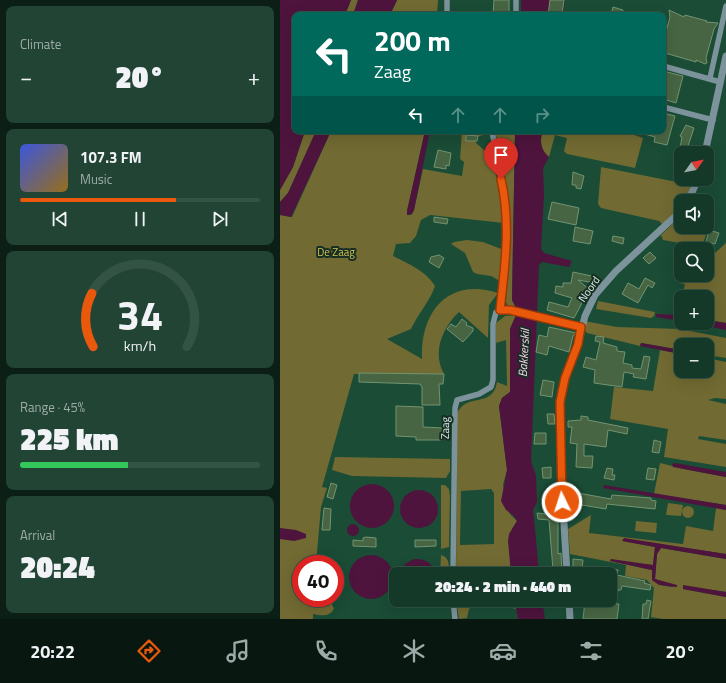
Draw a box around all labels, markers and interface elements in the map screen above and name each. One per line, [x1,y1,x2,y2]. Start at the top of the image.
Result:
text: 200 m [374,19,451,62]
icon: left [308,28,360,80]
text: Climate [20,34,61,54]
text: 20° [115,54,165,100]
text: Zaag [374,58,411,85]
text: − [20,60,32,94]
text: + [248,60,260,94]
icon: left [405,104,427,126]
icon: ahead [447,104,469,126]
icon: ahead [489,104,511,126]
icon: right [531,104,553,126]
pin [484,138,518,179]
icon: arrive [490,144,512,166]
text: 107.3 FM [80,146,142,169]
north arrow [674,146,714,186]
map controls [674,146,714,378]
text: Music [80,169,112,189]
button: sound [674,194,714,234]
icon: previous [49,208,71,230]
icon: pause [129,208,151,230]
icon: next [209,208,231,230]
button: search [674,242,714,282]
park label: De Zaag [317,244,355,260]
street label: Noord [574,273,604,305]
text: 34 [117,283,163,346]
button: + [674,290,714,330]
water label: Bakkerskil [513,327,534,378]
text: km/h [124,335,156,357]
button: − [674,338,714,378]
text: Range · 45% [20,397,85,417]
text: 225 km [20,416,118,462]
street label: Zaag [437,416,453,439]
position arrow [541,481,583,523]
text: Arrival [20,525,55,545]
text: 20:24 [20,544,95,590]
speed limit sign: 40 [292,555,344,607]
text: 20:24 · 2 min · 440 m [435,575,571,598]
icon: directions [135,637,163,665]
icon: music [224,637,252,665]
icon: phone [312,637,340,665]
icon: climate [400,637,428,665]
icon: car [489,637,517,665]
icon: filters [577,637,605,665]
text: 20:22 [30,638,75,665]
text: 20° [666,638,696,665]

